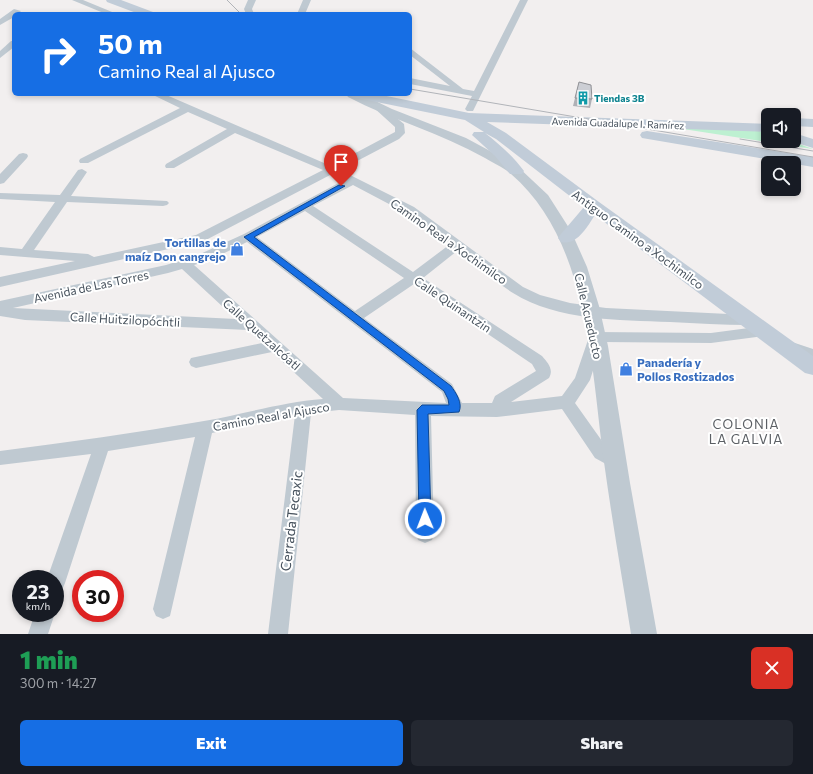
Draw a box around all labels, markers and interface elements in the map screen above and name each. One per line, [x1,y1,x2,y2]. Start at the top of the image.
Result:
text: 50 m [98,26,163,60]
icon: right [32,28,84,80]
text: Camino Real al Ajusco [98,60,275,82]
building icon: Tiendas 3B [575,90,591,106]
place label: Tiendas 3B [594,92,645,104]
map controls [761,108,801,196]
button: sound [761,108,801,148]
street label: Avenida Guadalupe I. Ramírez [551,115,685,131]
pin [324,145,358,186]
icon: arrive [330,151,352,173]
button: search [761,156,801,196]
street label: Antiguo Camino a Xochimilco [569,187,707,291]
street label: Camino Real a Xochimilco [388,195,510,287]
place label: Tortillas de maíz Don cangrejo [125,235,226,263]
shop icon: Tortillas de maíz Don cangrejo [229,241,245,257]
street label: Avenida de Las Torres [32,267,150,305]
street label: Calle Acueducto [572,272,606,360]
street label: Calle Quinantzin [412,273,494,335]
street label: Calle Quetzalcóatl [220,295,304,373]
street label: Calle Huitzilopóchtli [70,309,180,329]
place label: Panadería y Pollos Rostizados [637,355,735,383]
shop icon: Panadería y Pollos Rostizados [618,361,634,377]
street label: Camino Real al Ajusco [212,399,330,433]
district label: COLONIA LA GALVIA [709,416,783,447]
street label: Cerrada Tecaxic [276,470,306,572]
position arrow [404,498,446,540]
speed limit sign: 30 [72,570,124,622]
text: 23 [26,579,50,603]
text: km/h [26,600,50,612]
text: 1 min [20,645,78,674]
button: close [751,647,793,689]
text: 300 m · 14:27 [20,675,97,691]
button: Exit [20,720,403,766]
button: Share [411,720,793,766]

